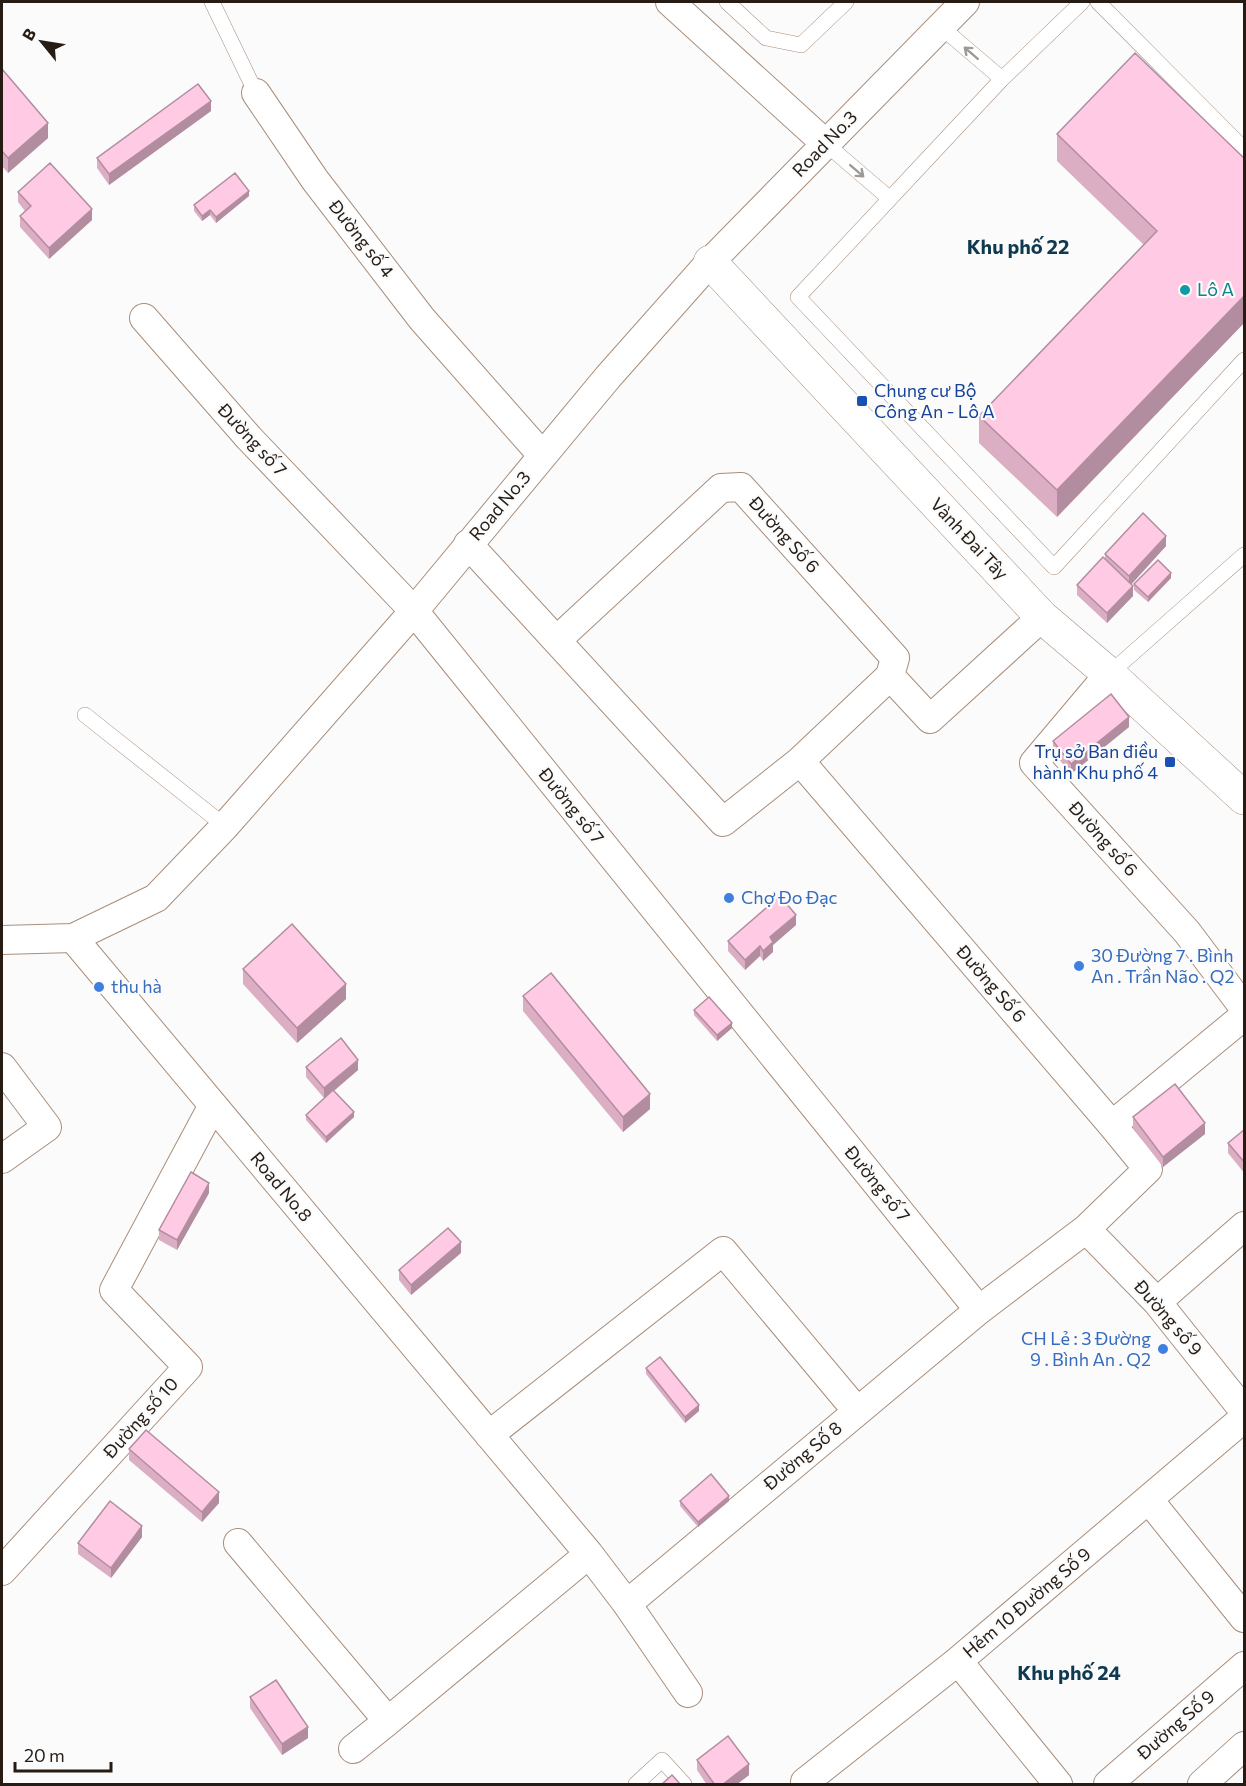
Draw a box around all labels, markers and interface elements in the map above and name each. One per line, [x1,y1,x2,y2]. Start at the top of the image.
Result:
north arrow [12,12,72,72]
text: B [18,25,40,44]
one-way arrow [963,46,979,59]
street label: Road No.3 [787,105,861,181]
one-way arrow [849,164,864,178]
street label: Đường số 4 [324,194,399,282]
district label: Khu phố 22 [967,234,1069,258]
place label: Lô A [1197,278,1234,300]
marker: Lô A [1178,283,1192,297]
place label: Chung cư Bộ Công An - Lô A [874,379,995,422]
marker: Chung cư Bộ Công An - Lô A [855,394,869,408]
street label: Đường số 7 [213,398,292,480]
street label: Road No.3 [464,466,535,545]
street label: Đường Số 6 [744,491,825,577]
street label: Vành Đai Tây [926,493,1013,584]
place label: Trụ sở Ban điều hành Khu phố 4 [1032,740,1158,783]
marker: Trụ sở Ban điều hành Khu phố 4 [1163,755,1177,769]
street label: Đường số 7 [534,762,609,848]
street label: Đường số 6 [1064,796,1143,880]
place label: Chợ Đo Đạc [741,886,838,908]
marker: Chợ Đo Đạc [722,891,736,905]
street label: Đường Số 6 [952,939,1031,1027]
place label: 30 Đường 7 . Bình An . Trần Não . Q2 [1091,944,1235,987]
marker: 30 Đường 7 . Bình An . Trần Não . Q2 [1072,959,1086,973]
place label: thu hà [111,975,162,997]
marker: thu hà [92,980,106,994]
street label: Đường số 7 [840,1140,915,1226]
street label: Road No.8 [246,1147,317,1226]
street label: Đường số 9 [1129,1274,1208,1360]
place label: CH Lẻ : 3 Đường 9 . Bình An . Q2 [1021,1327,1151,1370]
marker: CH Lẻ : 3 Đường 9 . Bình An . Q2 [1156,1342,1170,1356]
street label: Đường số 10 [97,1372,182,1463]
street label: Đường Số 8 [758,1416,846,1495]
street label: Hẻm 10 Đường Số 9 [958,1542,1095,1662]
district label: Khu phố 24 [1017,1660,1121,1684]
street label: Đường Số 9 [1131,1685,1219,1764]
scale bar [15,1735,111,1773]
text: 20 m [24,1744,65,1766]

